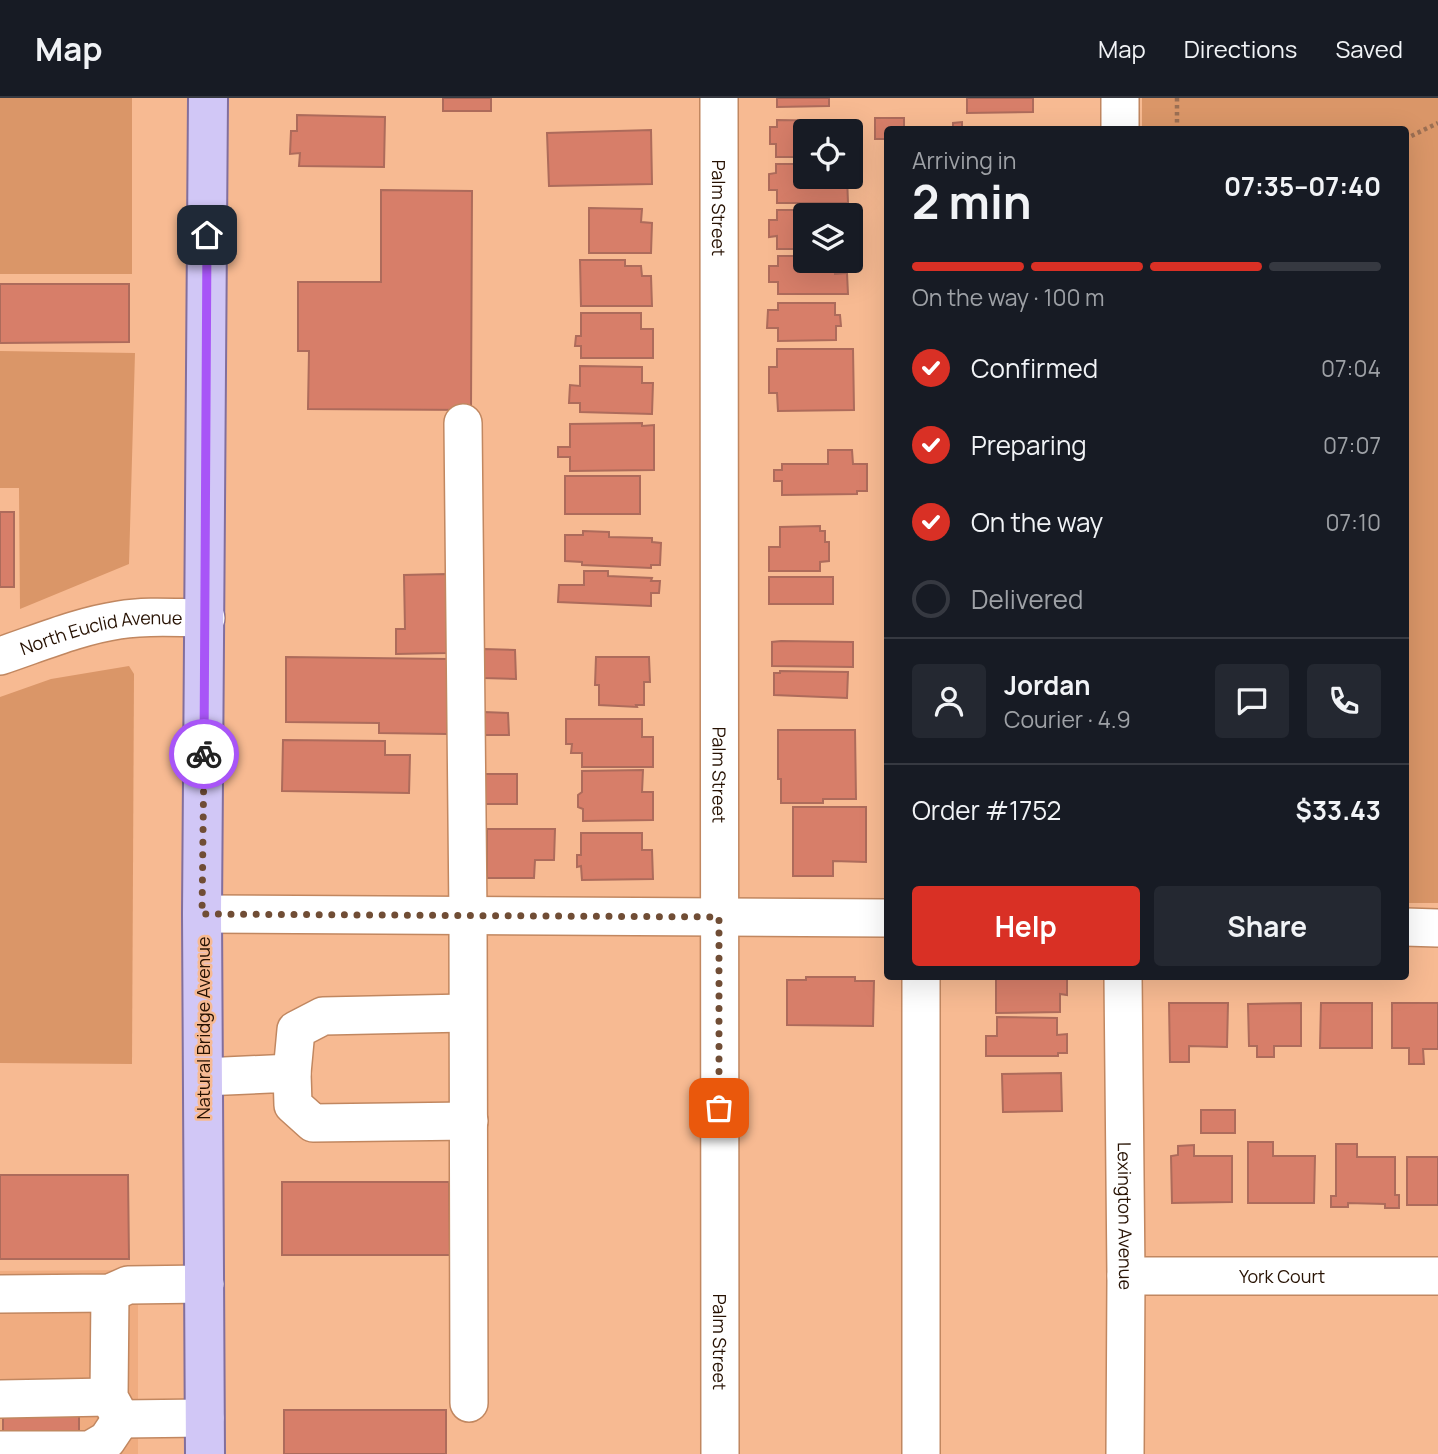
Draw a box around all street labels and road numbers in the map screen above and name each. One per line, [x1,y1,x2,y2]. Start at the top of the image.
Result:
street label: Palm Street [707,160,731,256]
street label: North Euclid Avenue [17,605,183,660]
street label: Palm Street [707,727,732,823]
street label: Natural Bridge Avenue [191,937,215,1119]
street label: Lexington Avenue [1113,1142,1138,1290]
street label: York Court [1239,1264,1325,1288]
street label: Palm Street [708,1294,732,1390]

